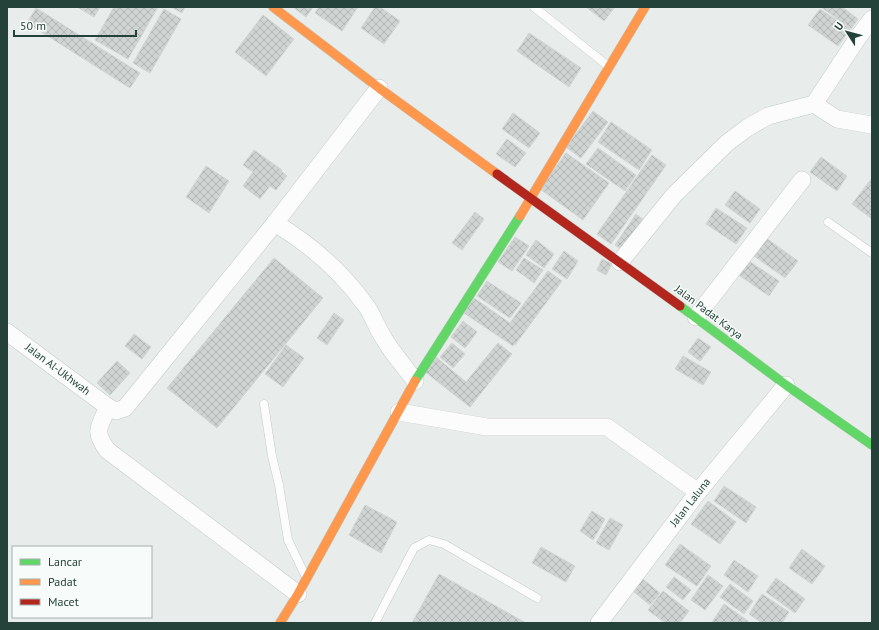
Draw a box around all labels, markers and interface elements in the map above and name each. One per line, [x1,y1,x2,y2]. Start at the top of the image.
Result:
scale bar [14,12,136,38]
north arrow [827,12,867,52]
text: 50 m [20,18,46,33]
text: U [831,19,847,33]
street label: Jalan Padat Karya [671,281,746,342]
street label: Jalan Al-Ukhwah [22,339,93,398]
street label: Jalan Laluna [666,475,713,530]
legend [12,546,152,618]
text: Lancar [48,554,82,569]
text: Padat [48,574,77,589]
text: Macet [48,594,79,609]

